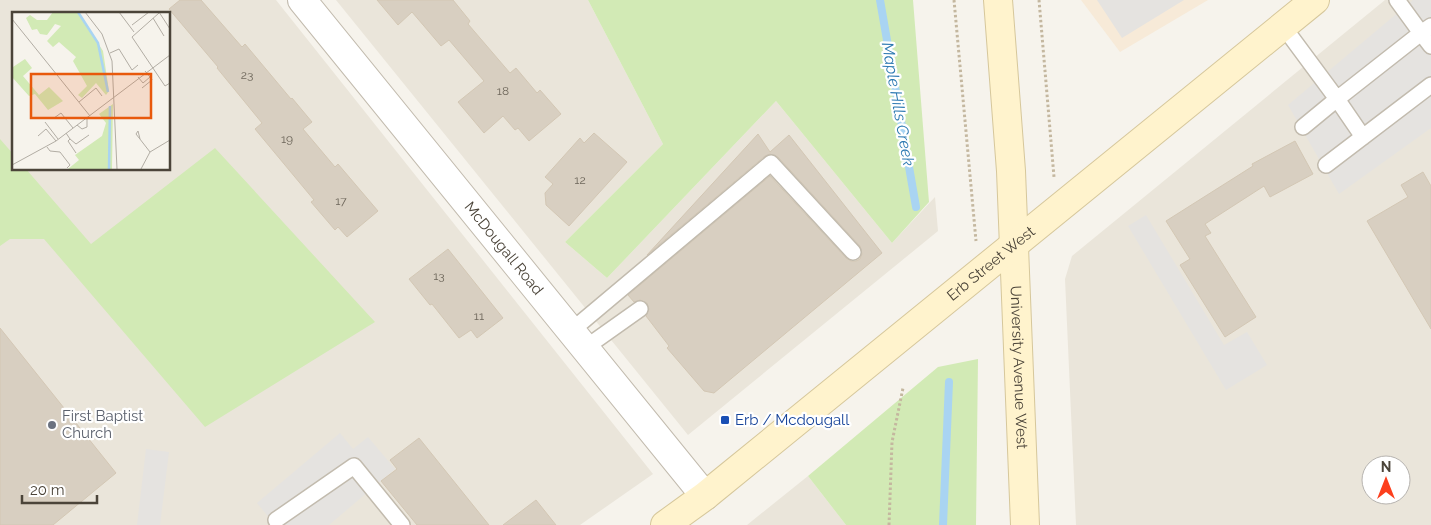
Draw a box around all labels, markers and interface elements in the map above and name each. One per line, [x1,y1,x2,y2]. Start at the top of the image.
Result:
inset map [12,12,170,170]
water label: Maple Hills Creek [878,41,918,168]
house number: 23 [241,68,253,82]
house number: 18 [497,84,509,98]
house number: 19 [281,132,293,146]
house number: 12 [574,173,586,187]
house number: 17 [335,194,347,208]
street label: McDougall Road [461,198,547,299]
street label: Erb Street West [943,222,1039,305]
house number: 13 [433,269,445,283]
street label: University Avenue West [1007,285,1031,449]
house number: 11 [474,309,484,323]
place label: First Baptist Church [62,407,143,442]
place label: Erb / Mcdougall [735,411,850,429]
marker: Erb / Mcdougall [719,414,731,426]
marker: First Baptist Church [46,419,58,431]
north arrow [1361,455,1411,505]
text: N [1381,459,1391,475]
scale bar [22,472,98,504]
text: 20 m [30,481,65,499]

